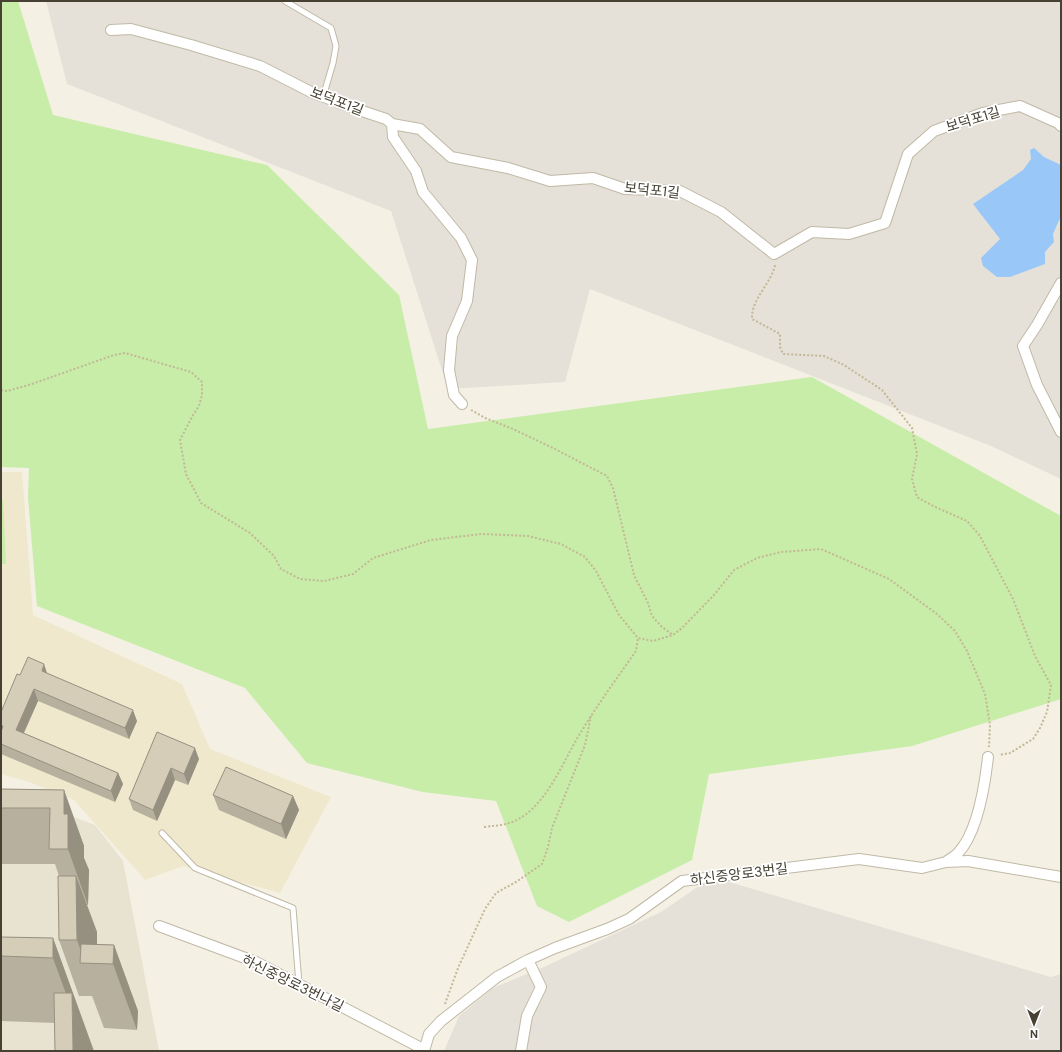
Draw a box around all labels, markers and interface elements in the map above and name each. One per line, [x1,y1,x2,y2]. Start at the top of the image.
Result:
street label: 보덕포1길 [308,83,366,119]
street label: 보덕포1길 [944,102,1002,136]
street label: 보덕포1길 [623,178,681,202]
street label: 하신중앙로3번길 [689,859,789,889]
street label: 하신중앙로3번나길 [239,951,347,1015]
north arrow [1014,1004,1054,1044]
text: N [1030,1027,1038,1041]

